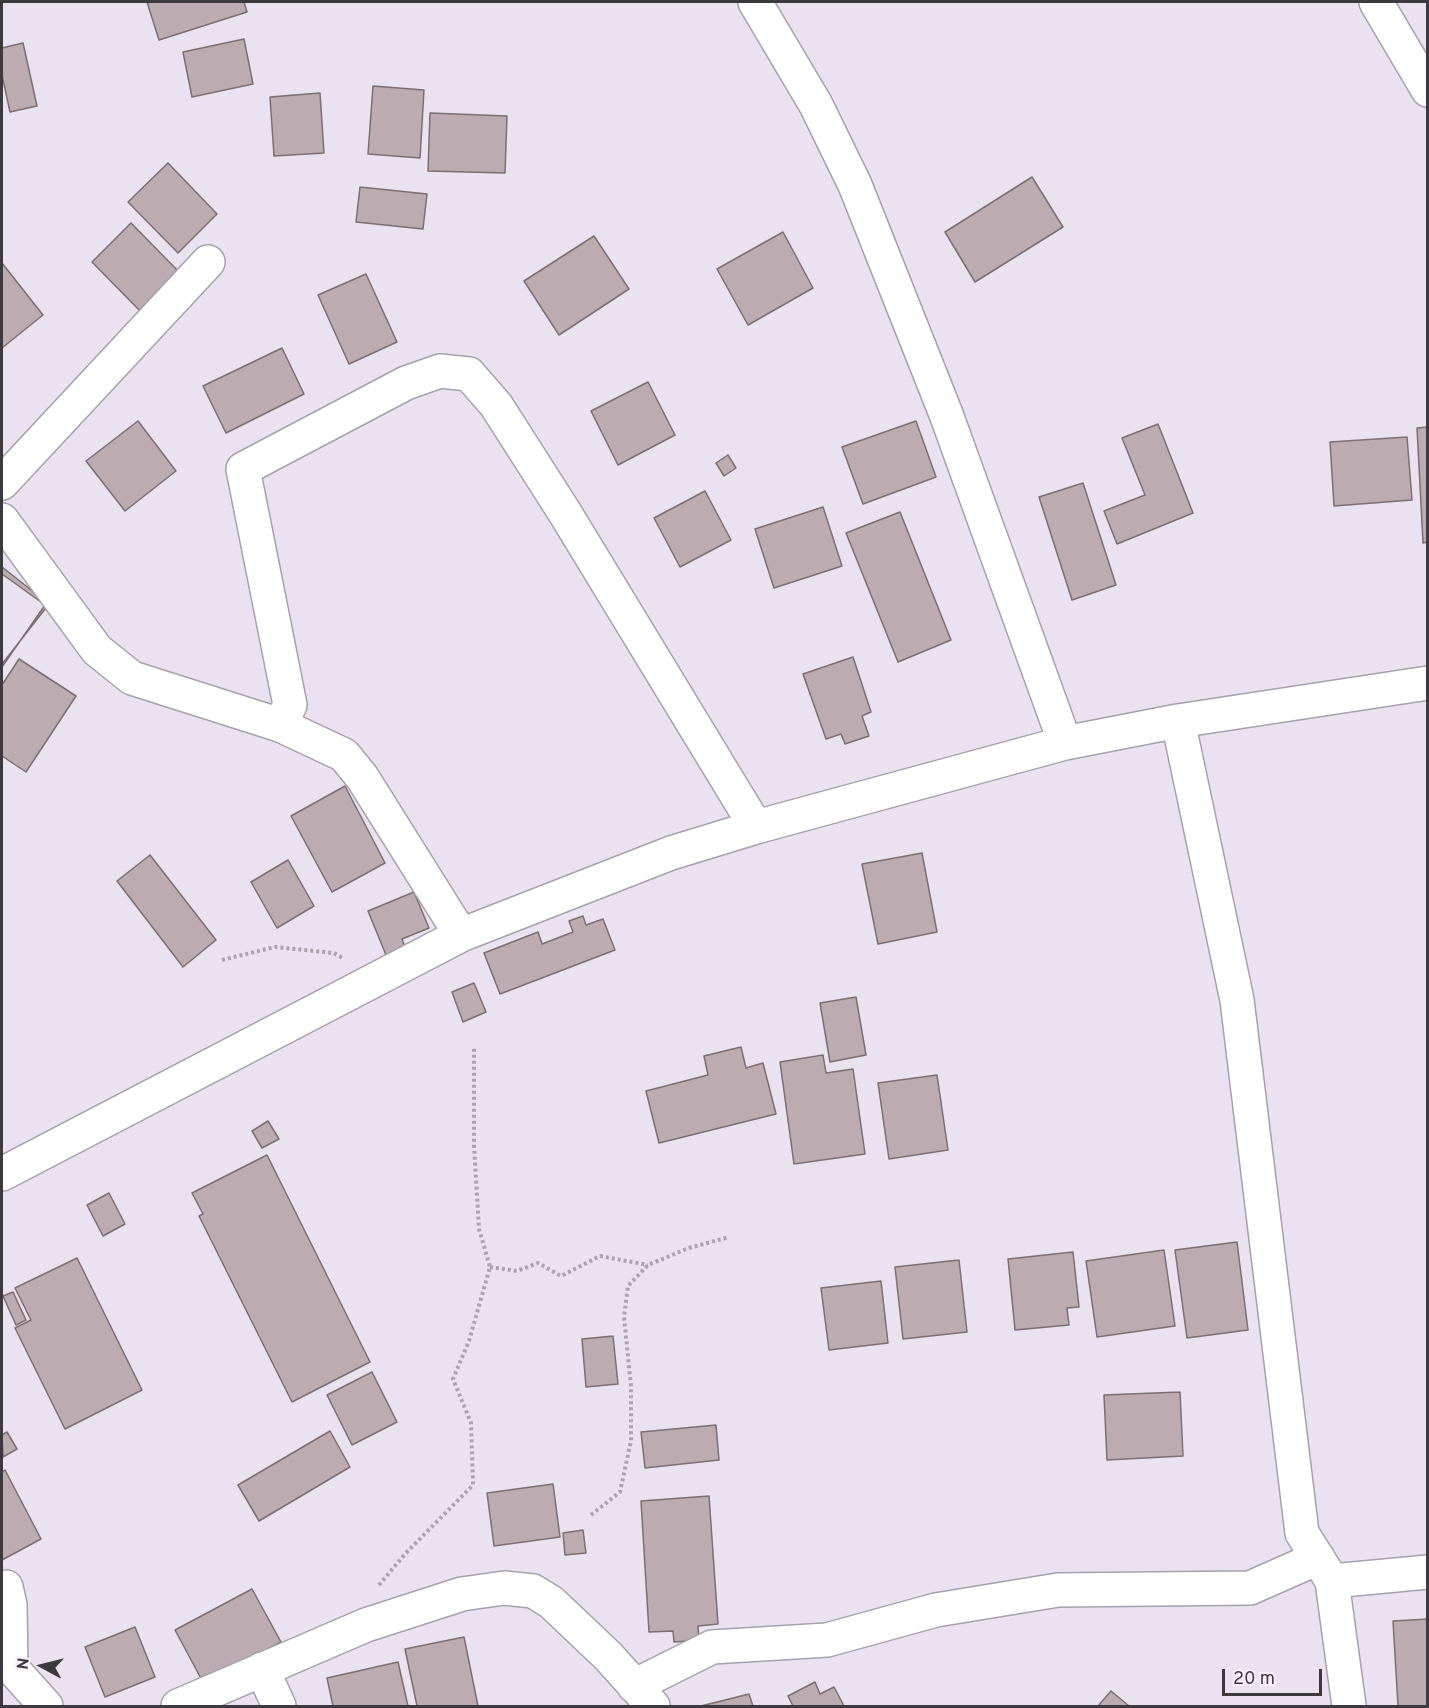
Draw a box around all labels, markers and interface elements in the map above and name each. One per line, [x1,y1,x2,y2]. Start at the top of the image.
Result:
north arrow [12,1636,72,1696]
text: N [14,1657,35,1671]
scale bar [1225,1657,1326,1695]
text: 20 m [1233,1668,1275,1691]

